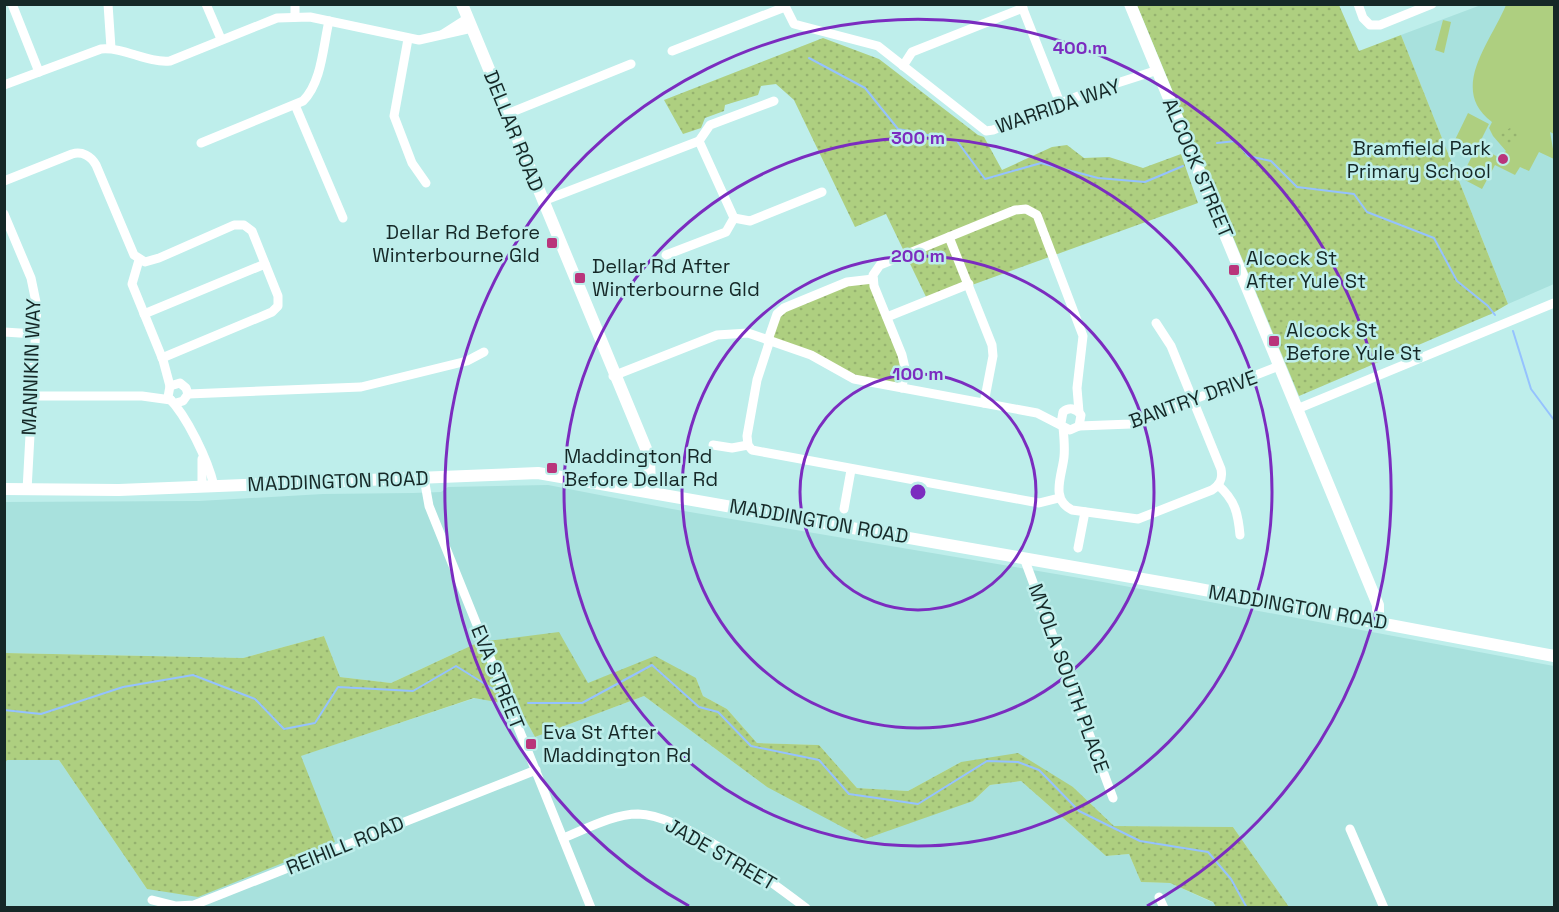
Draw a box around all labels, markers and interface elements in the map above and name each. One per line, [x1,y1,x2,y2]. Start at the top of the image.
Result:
text: 400 m [1053,36,1107,59]
street label: DELLAR ROAD [478,67,550,195]
street label: WARRIDA WAY [992,72,1124,140]
street label: ALCOCK STREET [1157,94,1239,242]
text: 300 m [891,126,945,149]
place label: Bramfield Park Primary School [1347,135,1491,184]
marker: Bramfield Park Primary School [1496,152,1510,166]
place label: Dellar Rd Before Winterbourne Gld [372,219,540,268]
marker: Dellar Rd Before Winterbourne Gld [545,236,559,250]
text: 200 m [891,244,945,267]
place label: Alcock St After Yule St [1246,245,1366,294]
place label: Dellar Rd After Winterbourne Gld [592,253,760,302]
marker: Alcock St After Yule St [1227,263,1241,277]
marker: Dellar Rd After Winterbourne Gld [573,271,587,285]
street label: MANNIKIN WAY [16,298,46,436]
place label: Alcock St Before Yule St [1286,317,1422,366]
marker: Alcock St Before Yule St [1267,334,1281,348]
text: 100 m [892,362,944,385]
street label: BANTRY DRIVE [1125,364,1261,434]
place label: Maddington Rd Before Dellar Rd [564,443,718,492]
marker: Maddington Rd Before Dellar Rd [545,461,559,475]
street label: MADDINGTON ROAD [247,465,429,497]
centre of rings [908,482,928,502]
street label: MADDINGTON ROAD [727,492,911,550]
street label: MADDINGTON ROAD [1206,578,1390,636]
street label: MYOLA SOUTH PLACE [1023,580,1115,776]
street label: EVA STREET [465,621,531,733]
place label: Eva St After Maddington Rd [543,719,691,768]
marker: Eva St After Maddington Rd [524,737,538,751]
street label: REIHILL ROAD [282,810,408,880]
street label: JADE STREET [661,812,781,896]

